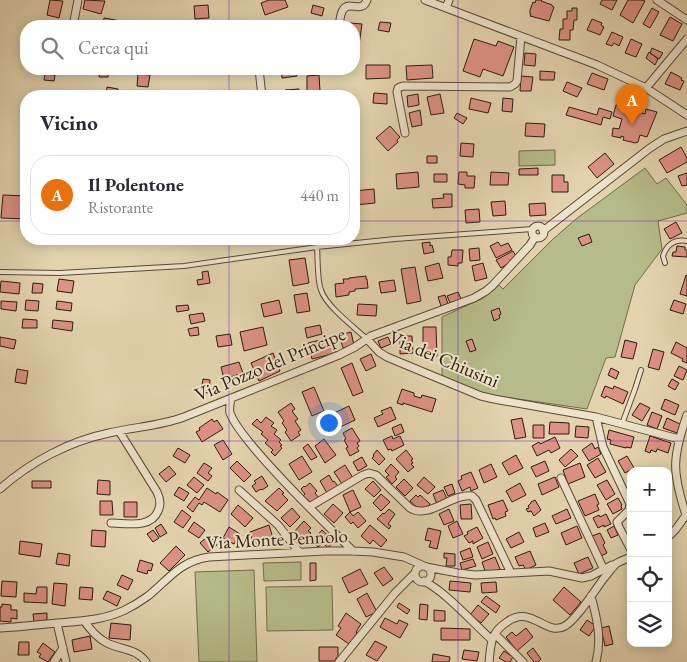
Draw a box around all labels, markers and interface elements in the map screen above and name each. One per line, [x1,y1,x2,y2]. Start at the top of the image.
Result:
search box [20,20,360,75]
icon: search [38,34,66,62]
text: Cerca qui [78,35,149,60]
pin: A [616,84,648,125]
text: Vicino [40,109,98,136]
text: Il Polentone [88,172,184,197]
text: A [51,185,63,206]
text: 440 m [300,185,339,206]
text: Ristorante [88,197,153,218]
street label: Via Pozzo del Principe [191,321,349,407]
street label: Via dei Chiusini [385,325,503,394]
your location [316,410,342,436]
map controls [627,467,672,647]
button: + [627,467,672,512]
button: − [627,512,672,557]
street label: Via Monte Pennolo [206,523,348,555]
button: locate [627,557,672,602]
button: layers [627,602,672,647]

